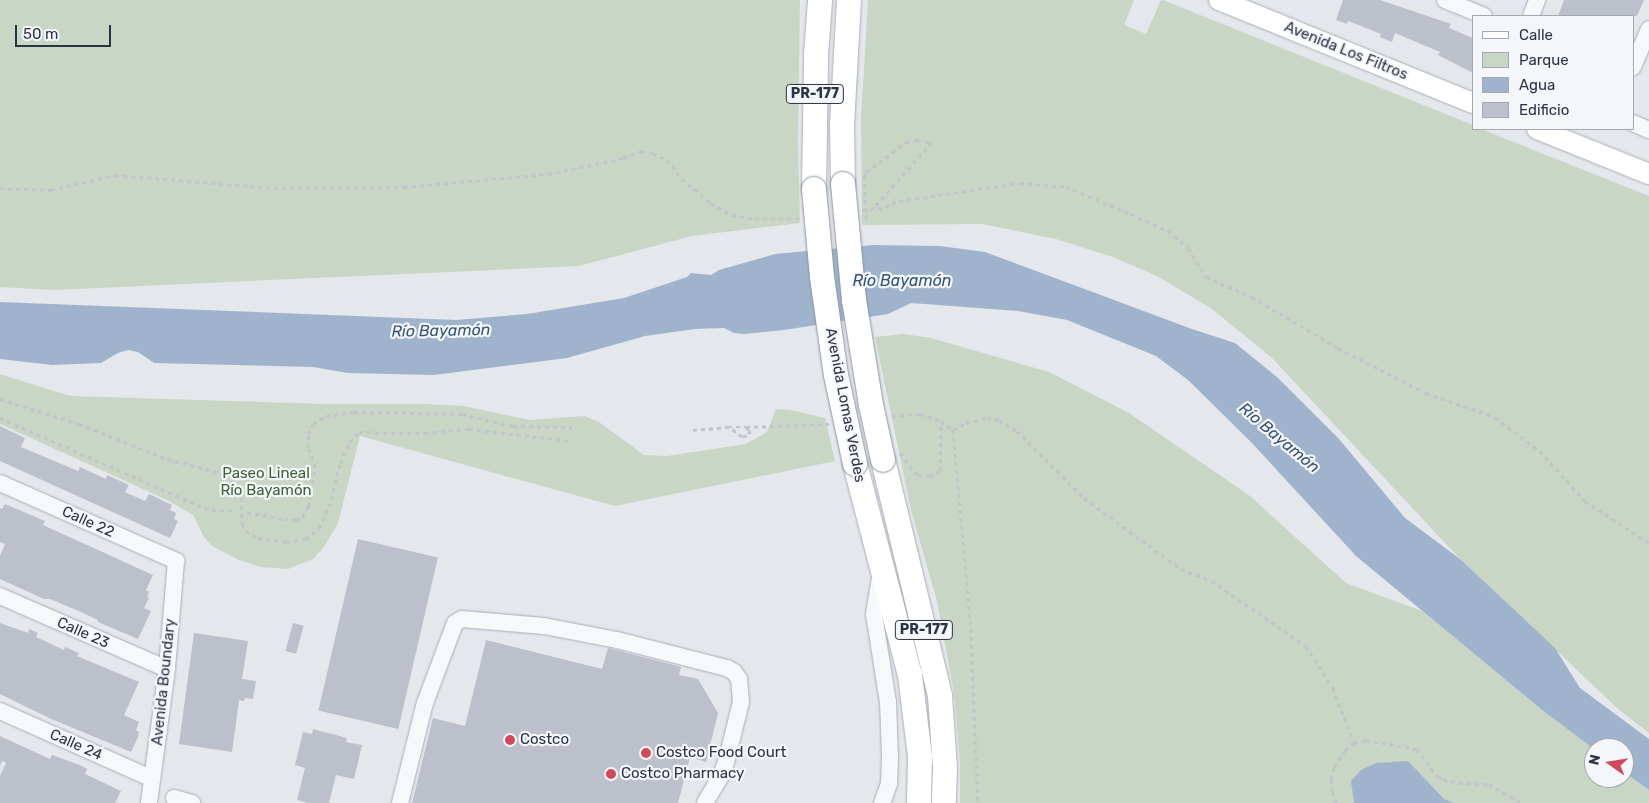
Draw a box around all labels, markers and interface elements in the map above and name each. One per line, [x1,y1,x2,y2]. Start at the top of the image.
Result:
scale bar [18,15,114,47]
legend [1472,15,1634,130]
street label: Avenida Los Filtros [1282,18,1410,84]
text: 50 m [23,25,58,43]
text: Calle [1519,26,1553,44]
text: Parque [1519,51,1569,69]
text: Agua [1519,76,1555,94]
road number: PR-177 [785,82,845,106]
text: Edificio [1519,101,1569,119]
water label: Río Bayamón [853,271,951,291]
water label: Río Bayamón [391,321,491,341]
street label: Avenida Lomas Verdes [821,326,869,484]
water label: Río Bayamón [1235,399,1323,477]
park label: Paseo Lineal Río Bayamón [220,464,312,499]
street label: Calle 22 [59,503,117,541]
street label: Calle 23 [54,614,112,652]
street label: Avenida Boundary [148,618,180,746]
road number: PR-177 [894,618,954,642]
street label: Calle 24 [47,725,105,765]
place label: Costco [520,731,569,749]
marker: Costco [504,734,516,746]
north arrow [1584,738,1634,788]
place label: Costco Food Court [656,744,786,762]
marker: Costco Food Court [640,747,652,759]
text: N [1585,753,1604,767]
place label: Costco Pharmacy [621,765,744,783]
marker: Costco Pharmacy [605,768,617,780]

